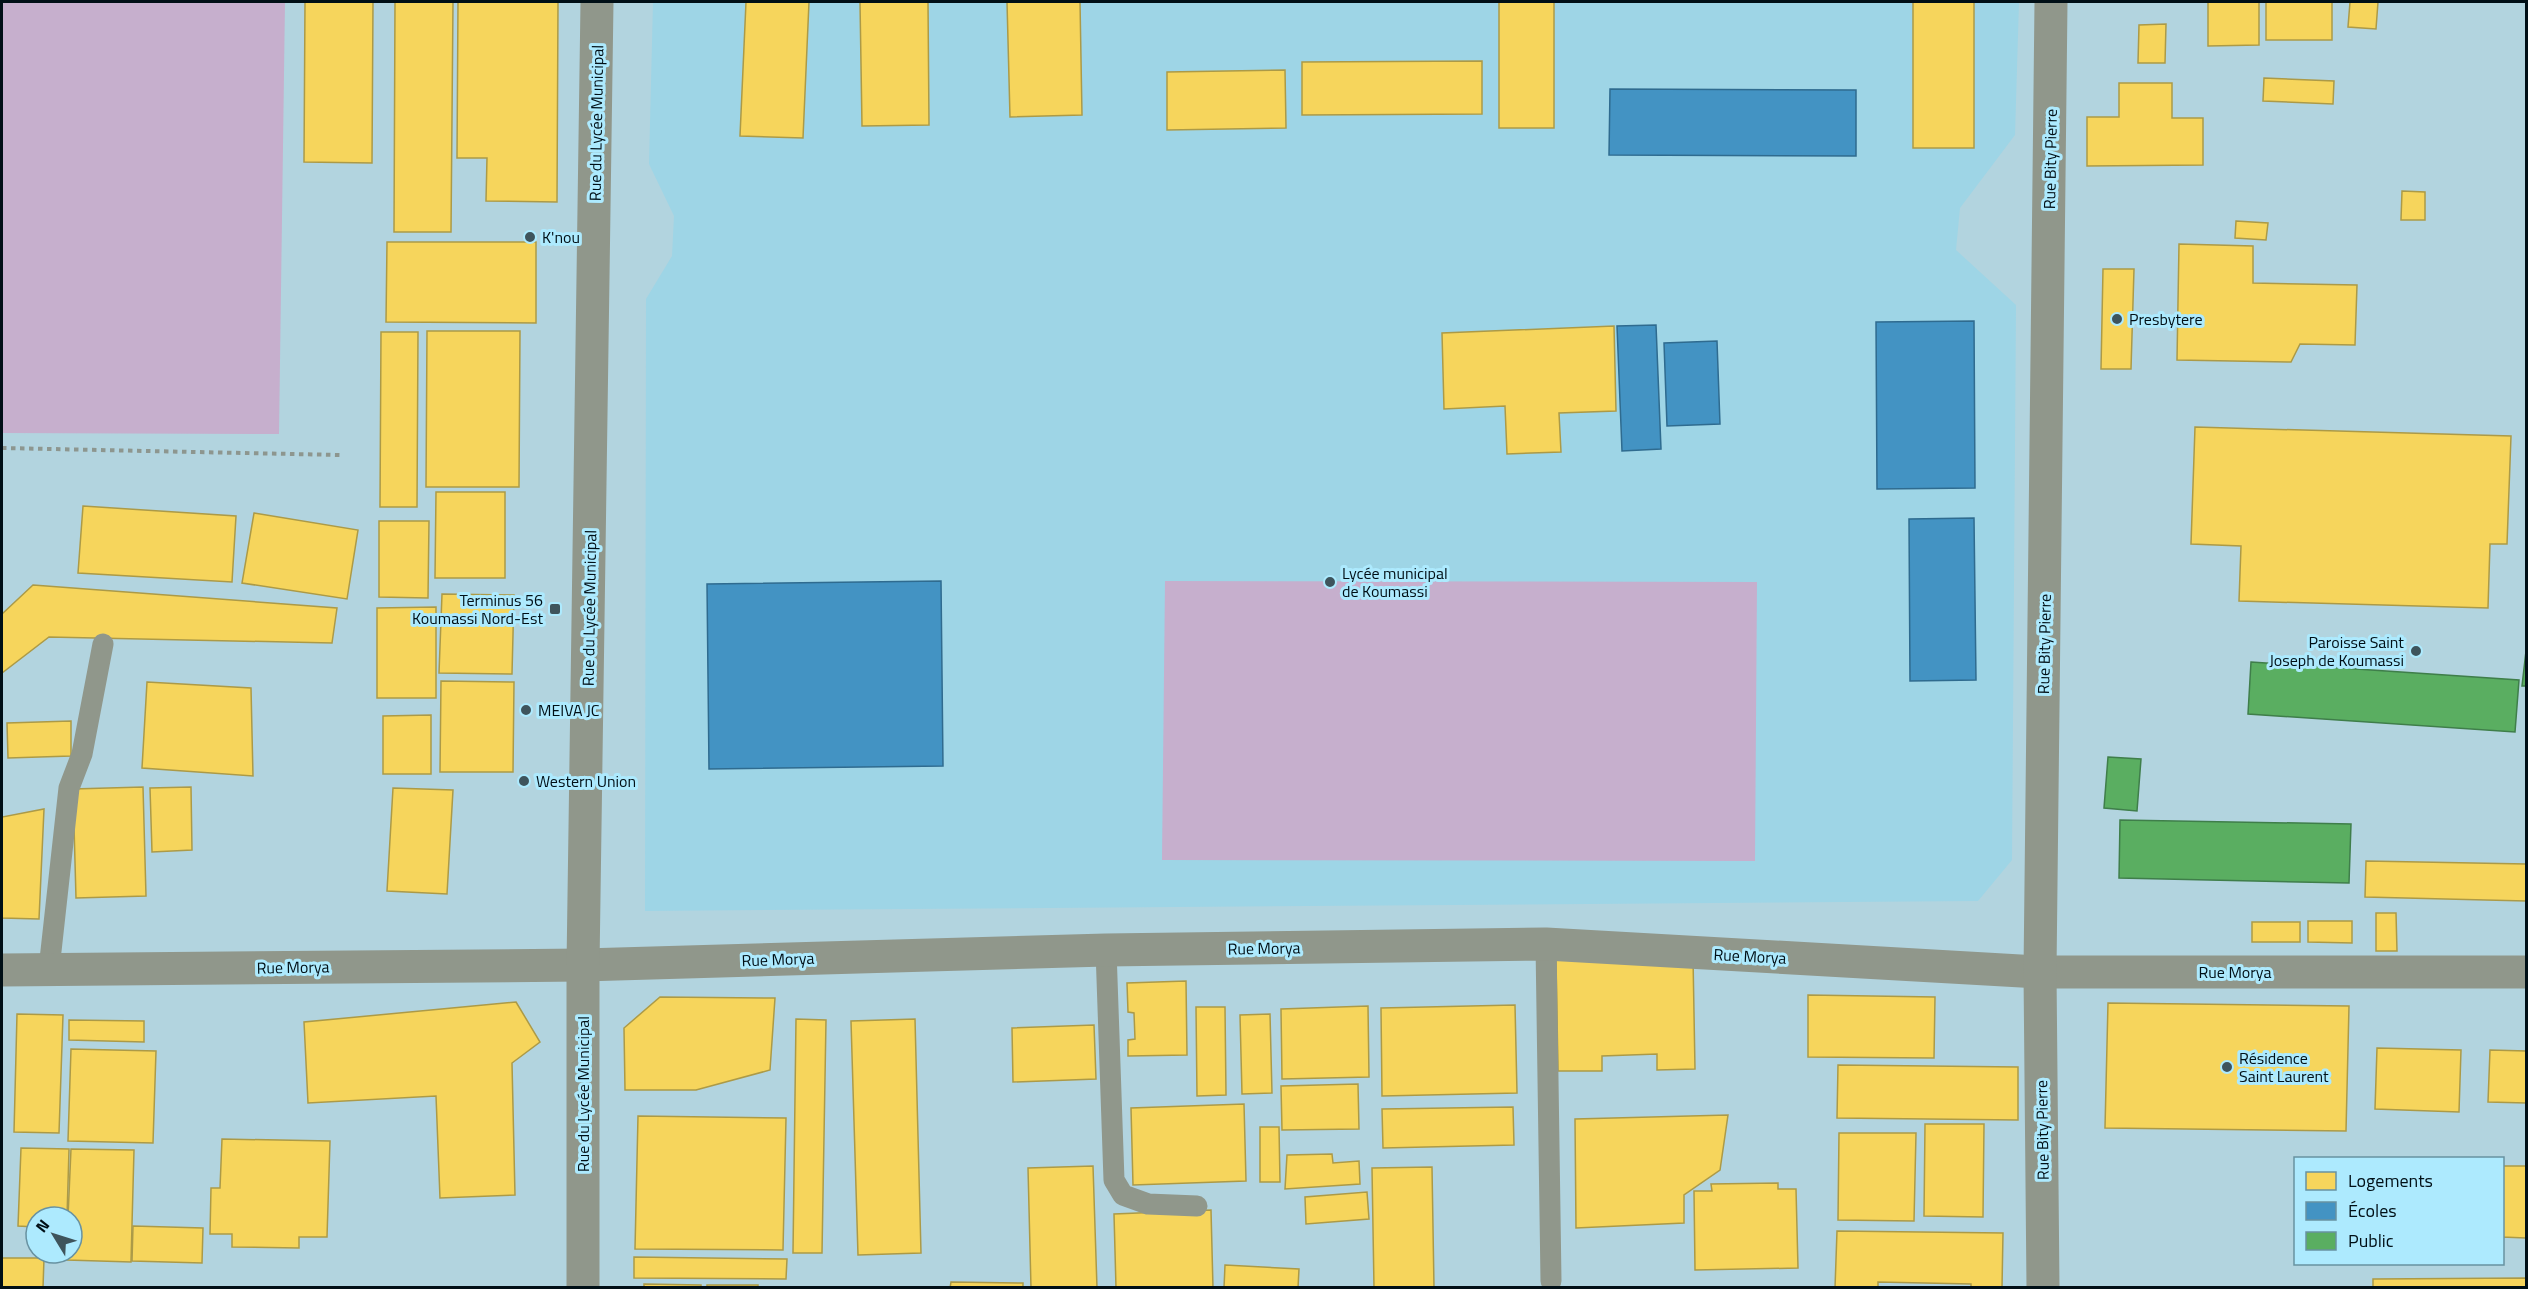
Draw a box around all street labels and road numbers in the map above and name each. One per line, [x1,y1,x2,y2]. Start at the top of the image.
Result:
street label: Rue du Lycée Municipal [583,45,609,201]
street label: Rue Bity Pierre [2037,109,2063,209]
street label: Rue du Lycée Municipal [576,530,602,686]
street label: Rue Bity Pierre [2031,594,2057,694]
street label: Rue Morya [1227,935,1301,961]
street label: Rue Morya [1713,942,1787,970]
street label: Rue Morya [741,946,815,972]
street label: Rue Morya [256,954,330,980]
street label: Rue Morya [2199,960,2271,984]
street label: Rue du Lycée Municipal [571,1016,595,1172]
street label: Rue Bity Pierre [2029,1080,2055,1180]

